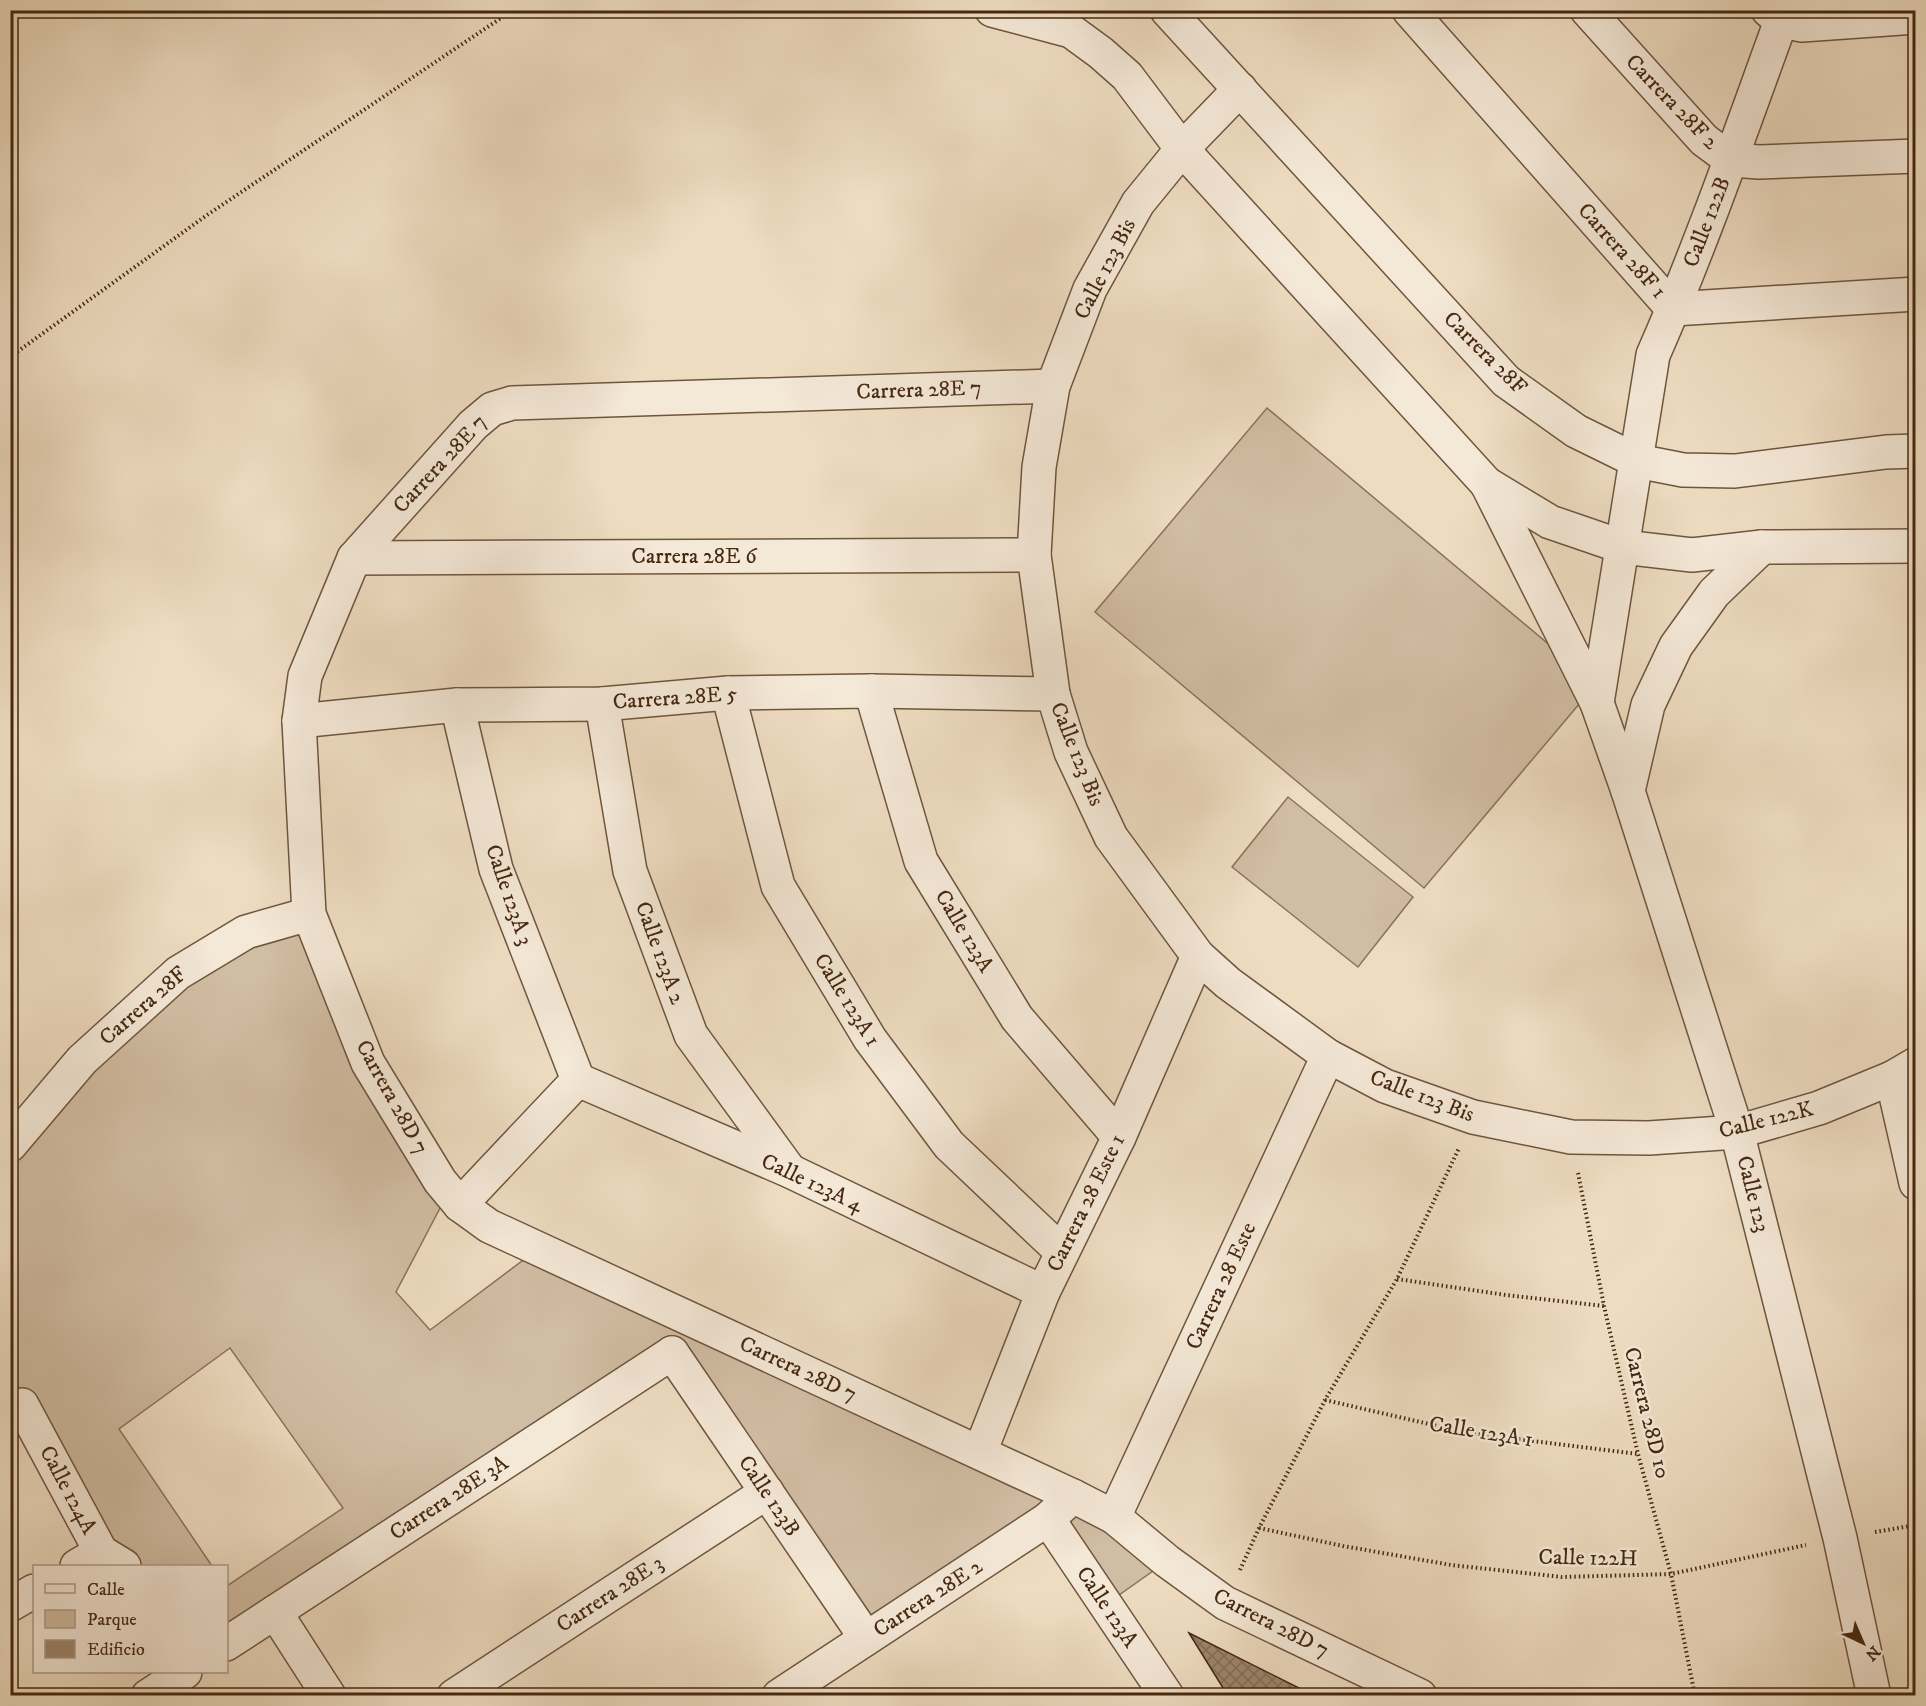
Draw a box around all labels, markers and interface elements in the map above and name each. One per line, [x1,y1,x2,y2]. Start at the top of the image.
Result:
street label: Carrera 28F 2 [1620,49,1724,156]
street label: Calle 122B [1677,173,1737,271]
street label: Carrera 28F 1 [1572,197,1672,305]
street label: Calle 123 Bis [1068,214,1142,324]
street label: Carrera 28F [1438,306,1533,401]
street label: Carrera 28E 7 [856,374,982,406]
street label: Carrera 28E 7 [387,409,493,519]
street label: Carrera 28E 6 [631,543,758,570]
street label: Carrera 28E 5 [612,680,738,716]
street label: Calle 123 Bis [1044,698,1110,810]
street label: Calle 123A 3 [479,841,539,949]
street label: Calle 123A [929,885,1000,978]
street label: Calle 123A 2 [629,898,691,1008]
street label: Calle 123A 1 [808,948,886,1052]
street label: Carrera 28F [94,960,193,1051]
street label: Carrera 28D 7 [350,1035,434,1159]
street label: Calle 123 Bis [1366,1064,1478,1128]
street label: Calle 122K [1716,1095,1816,1145]
street label: Carrera 28 Este 1 [1041,1130,1131,1276]
street label: Calle 123A 4 [757,1148,868,1219]
street label: Calle 123 [1730,1153,1776,1235]
street label: Carrera 28 Este [1180,1218,1262,1354]
street label: Carrera 28D 7 [735,1330,861,1408]
street label: Carrera 28D 10 [1618,1344,1676,1482]
street label: Calle 123A 1 [1427,1410,1535,1454]
street label: Calle 124A [33,1441,103,1540]
street label: Carrera 28E 3A [385,1449,514,1546]
street label: Calle 123B [732,1450,806,1542]
street label: Calle 122H [1538,1544,1638,1572]
street label: Carrera 28E 3 [551,1549,669,1639]
street label: Carrera 28E 2 [868,1553,988,1643]
street label: Calle 123A [1070,1561,1144,1654]
legend [33,1565,228,1673]
text: Calle [87,1579,125,1601]
street label: Carrera 28D 7 [1209,1582,1333,1664]
text: Parque [87,1609,137,1631]
north arrow [1833,1613,1893,1673]
text: Edificio [87,1639,145,1661]
text: N [1861,1641,1884,1665]

